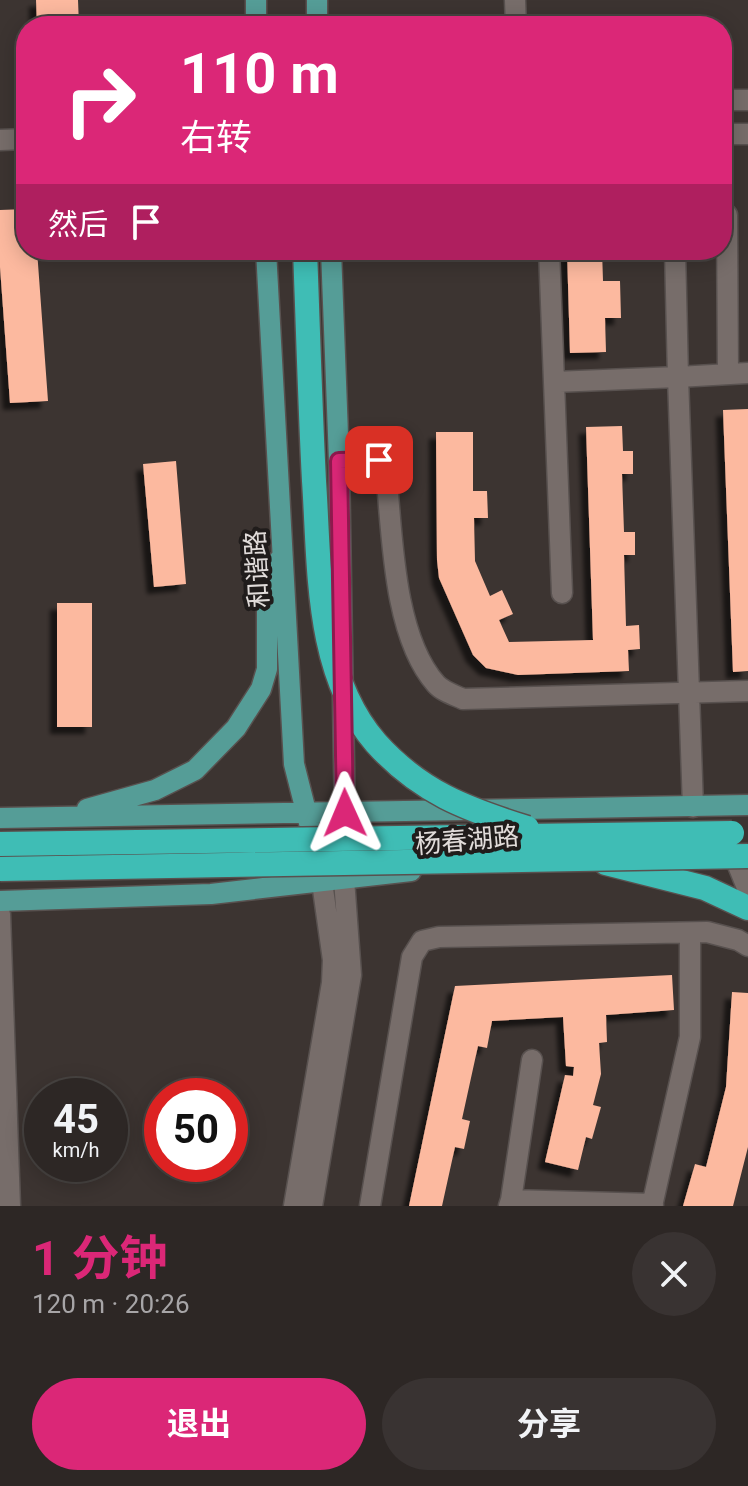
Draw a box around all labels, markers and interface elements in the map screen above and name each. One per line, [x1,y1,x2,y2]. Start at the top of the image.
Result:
text: 110 m [180,41,339,107]
icon: right [48,48,152,152]
text: 右转 [180,117,252,159]
icon: arrive [124,200,168,244]
text: 然后 [48,207,108,242]
pin [345,426,413,494]
icon: arrive [357,438,401,482]
street label: 和谐路 [240,529,274,609]
position arrow [303,771,387,855]
street label: 杨春湖路 [414,821,520,859]
speed limit sign: 50 [144,1078,248,1182]
text: 45 [53,1096,99,1143]
text: km/h [53,1138,99,1162]
text: 1 分钟 [32,1230,167,1287]
button: close [632,1232,716,1316]
text: 120 m · 20:26 [32,1289,190,1319]
button: 退出 [32,1378,366,1470]
button: 分享 [382,1378,716,1470]

